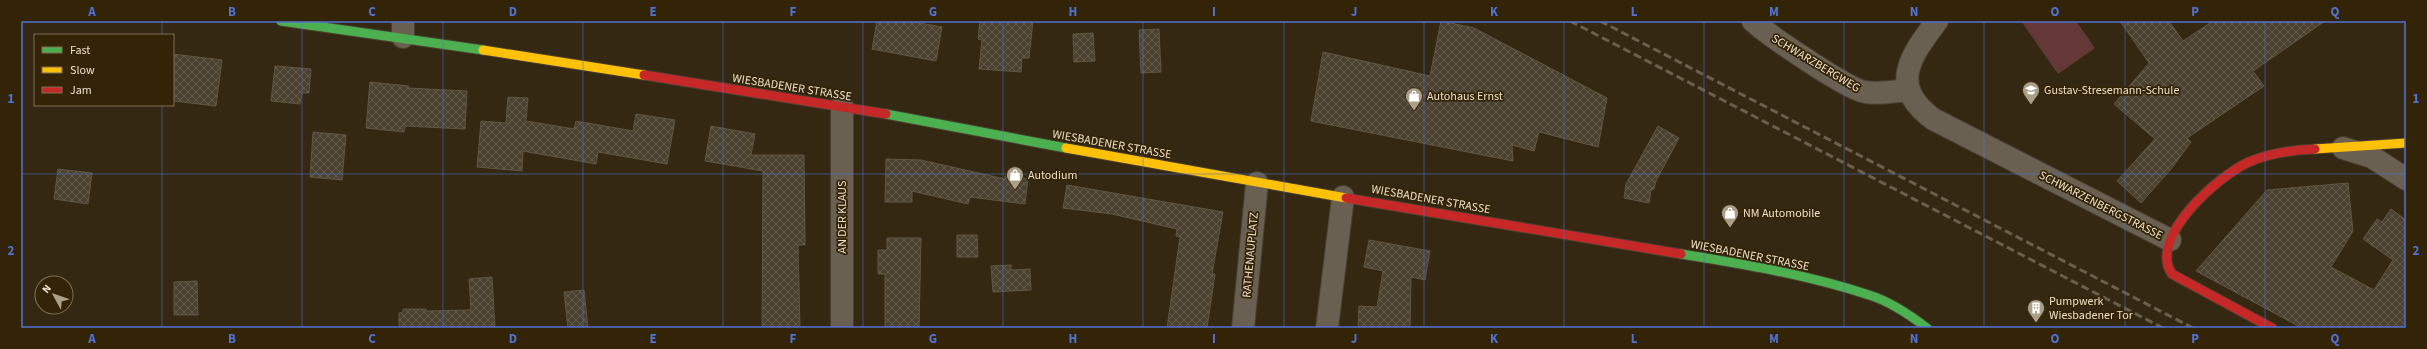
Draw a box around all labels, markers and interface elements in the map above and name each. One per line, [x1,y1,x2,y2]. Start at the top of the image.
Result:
text: A [87,3,96,21]
text: B [228,3,236,21]
text: C [368,3,376,21]
text: D [509,3,517,21]
text: E [649,3,657,21]
text: F [790,3,797,21]
text: G [929,3,937,21]
text: H [1069,3,1077,21]
text: I [1212,3,1216,21]
text: J [1351,3,1357,21]
text: K [1490,3,1499,21]
text: L [1631,3,1638,21]
text: M [1769,3,1779,21]
text: N [1910,3,1918,21]
text: O [2051,3,2060,21]
text: P [2191,3,2199,21]
text: Q [2331,3,2340,21]
street label: SCHWARZBERGWEG [1768,30,1863,97]
legend [34,34,174,106]
text: Fast [70,42,90,59]
text: Slow [70,62,95,79]
street label: WIESBADENER STRASSE [731,70,853,105]
school or university icon: Gustav-Stresemann-Schule [2021,80,2041,105]
text: Jam [70,82,92,99]
place label: Gustav-Stresemann-Schule [2044,82,2179,99]
shop icon: Autohaus Ernst [1404,86,1424,111]
place label: Autohaus Ernst [1427,88,1503,105]
text: 1 [8,90,15,108]
text: 1 [2413,90,2420,108]
street label: WIESBADENER STRASSE [1051,126,1173,163]
shop icon: Autodium [1005,165,1025,190]
place label: Autodium [1028,167,1078,184]
street label: SCHWARZENBERGSTRASSE [2036,167,2166,244]
street label: AN DER KLAUS [834,181,851,253]
street label: WIESBADENER STRASSE [1370,181,1492,218]
shop icon: NM Automobile [1720,203,1740,228]
place label: NM Automobile [1743,205,1820,222]
street label: RATHENAUPLATZ [1238,212,1263,299]
street label: WIESBADENER STRASSE [1689,236,1811,275]
text: 2 [8,242,15,260]
text: 2 [2413,242,2420,260]
north arrow [34,275,74,315]
text: N [39,281,55,297]
place label: Pumpwerk Wiesbadener Tor [2049,293,2134,324]
building icon: Pumpwerk Wiesbadener Tor [2026,298,2046,323]
text: A [87,330,96,348]
text: B [228,330,236,348]
text: C [368,330,376,348]
text: D [509,330,517,348]
text: E [649,330,657,348]
text: F [790,330,797,348]
text: G [929,330,937,348]
text: H [1069,330,1077,348]
text: I [1212,330,1216,348]
text: J [1351,330,1357,348]
text: K [1490,330,1499,348]
text: L [1631,330,1638,348]
text: M [1769,330,1779,348]
text: N [1910,330,1918,348]
text: O [2051,330,2060,348]
text: P [2191,330,2199,348]
text: Q [2331,330,2340,348]

